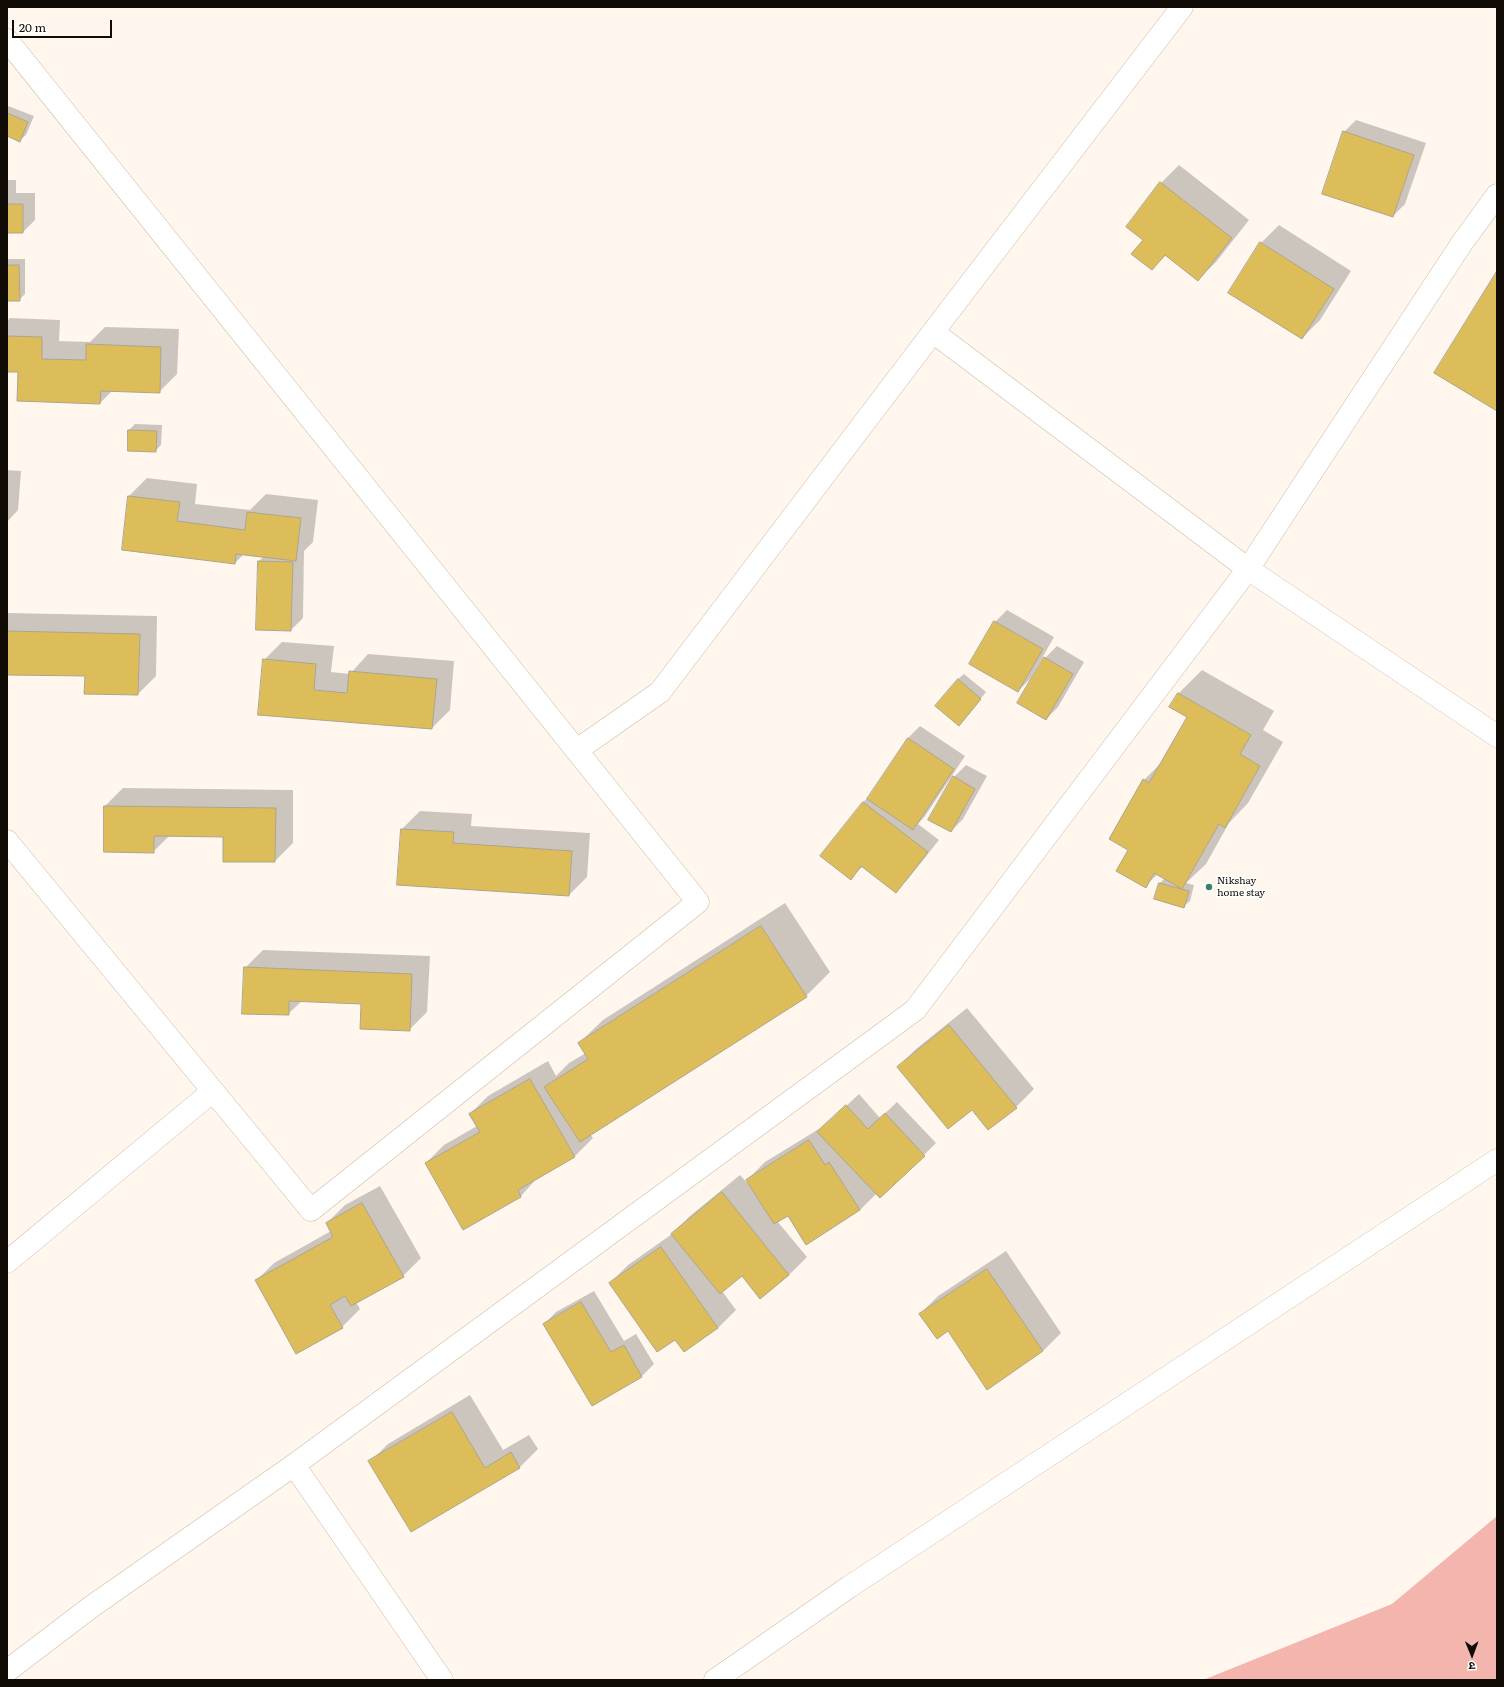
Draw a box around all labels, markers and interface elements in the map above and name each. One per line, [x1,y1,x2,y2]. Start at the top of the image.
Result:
scale bar [14,12,114,38]
text: 20 m [19,18,46,36]
place label: Nikshay home stay [1217,875,1265,898]
marker: Nikshay home stay [1204,882,1214,892]
north arrow [1452,1635,1492,1675]
text: उ [1469,1659,1476,1675]

